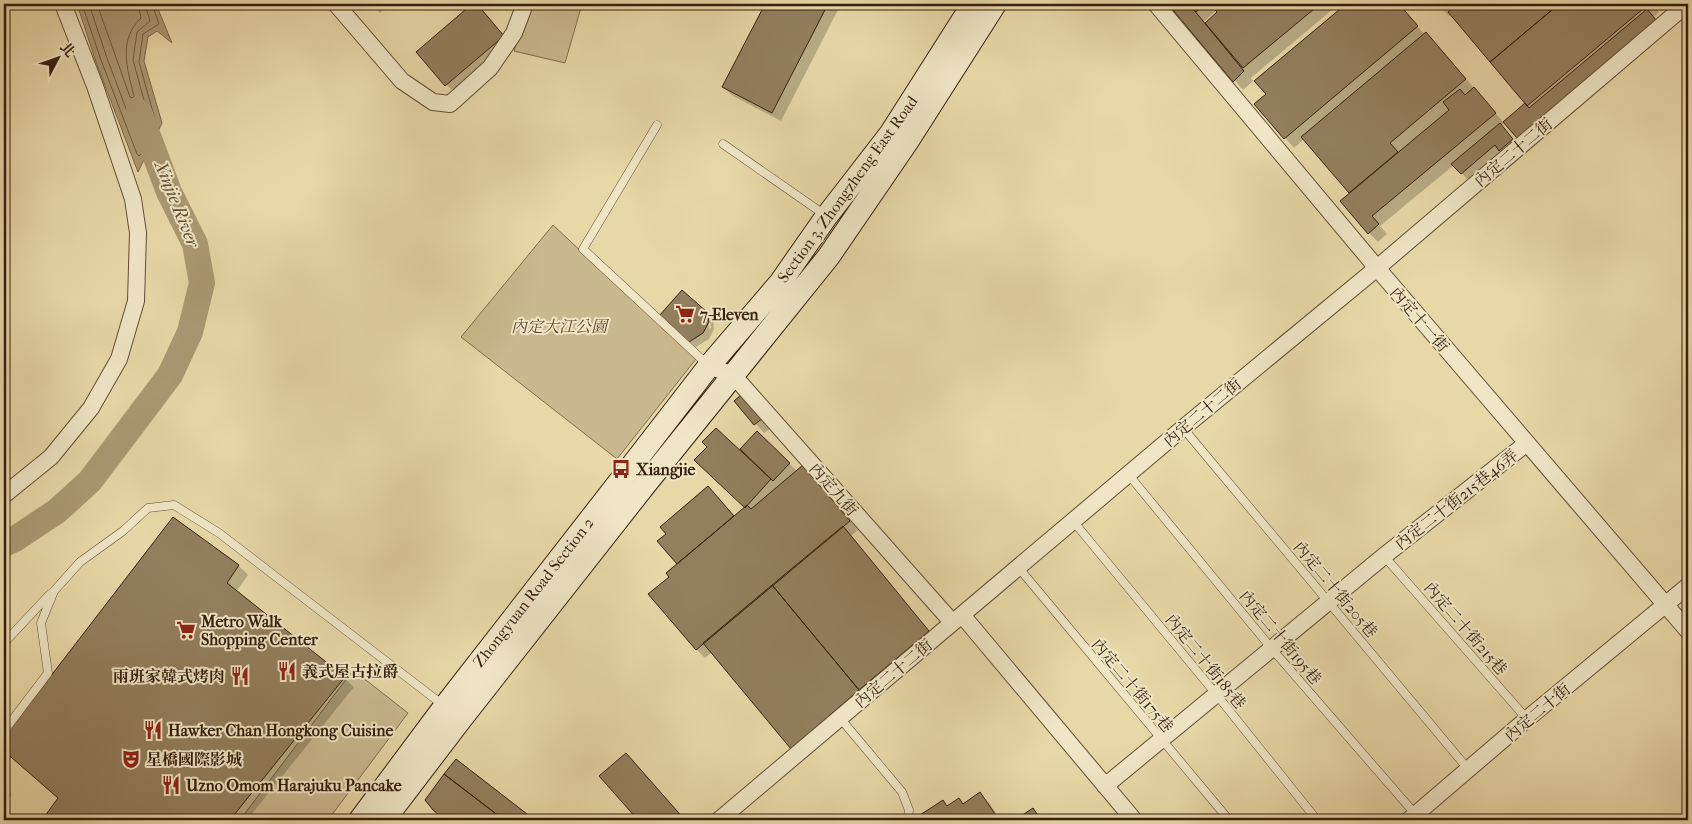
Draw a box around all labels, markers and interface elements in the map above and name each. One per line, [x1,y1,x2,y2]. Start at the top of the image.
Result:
north arrow [32,32,82,82]
text: 北 [56,39,78,61]
street label: Section 3, Zhongzheng East Road [773,92,922,286]
street label: 內定二十二街 [1470,114,1556,191]
water label: Xinjie River [149,156,204,252]
street label: 內定十一街 [1386,283,1453,356]
supermarket icon: 7-Eleven [674,303,696,325]
place label: 7-Eleven [699,305,759,324]
park label: 內定大江公園 [511,317,610,336]
street label: 內定二十二街 [1159,374,1245,451]
street label: 內定二十街215巷46弄 [1391,445,1522,553]
bus stop icon: Xiangjie [610,458,632,480]
street label: 內定九街 [805,459,862,520]
place label: Xiangjie [635,460,696,480]
street label: Zhongyuan Road Section 2 [469,514,598,671]
street label: 內定二十街205巷 [1290,537,1381,641]
street label: 內定二十街215巷 [1420,578,1511,679]
street label: 內定二十街195巷 [1236,586,1326,688]
street label: 內定二十街185巷 [1162,610,1250,713]
place label: Metro Walk Shopping Center [200,612,319,650]
supermarket icon: Metro Walk Shopping Center [175,619,197,641]
street label: 內定二十二街 [850,635,936,712]
street label: 內定二十街175巷 [1088,635,1177,736]
restaurant icon: 義式屋古拉爵 [276,660,298,682]
place label: 義式屋古拉爵 [302,662,399,681]
restaurant icon: 兩班家韓式烤肉 [229,665,251,687]
place label: 兩班家韓式烤肉 [113,667,225,686]
street label: 內定二十街 [1501,679,1574,745]
restaurant icon: Hawker Chan Hongkong Cuisine [142,719,164,741]
place label: Hawker Chan Hongkong Cuisine [168,721,393,741]
theatre icon: 星橋國際影城 [120,748,142,770]
place label: 星橋國際影城 [146,750,242,769]
restaurant icon: Uzno Omom Harajuku Pancake [160,774,182,796]
place label: Uzno Omom Harajuku Pancake [185,776,402,795]

